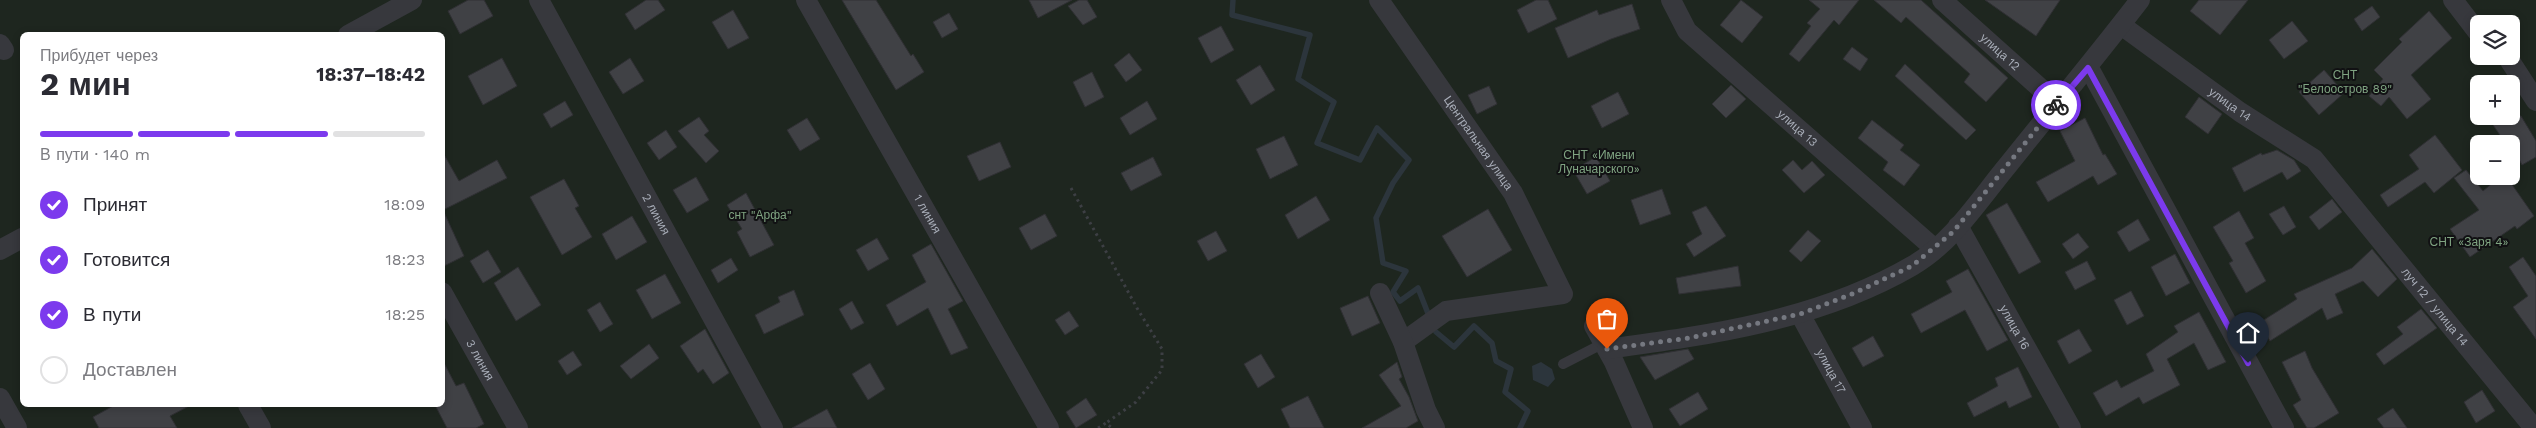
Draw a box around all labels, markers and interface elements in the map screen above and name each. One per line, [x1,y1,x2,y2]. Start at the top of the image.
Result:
map controls [2470,15,2520,185]
button: layers [2470,15,2520,65]
street label: улица 12 [1977,31,2023,73]
text: Прибудет через [40,46,158,65]
text: 18:37–18:42 [316,63,425,86]
text: 2 мин [40,65,131,103]
park label: СНТ "Белоостров 89" [2298,68,2392,96]
button: + [2470,75,2520,125]
courier [2031,80,2081,130]
street label: улица 14 [2206,85,2254,124]
icon: bike [2042,91,2070,119]
street label: Центральная улица [1441,93,1516,193]
street label: улица 13 [1775,107,1820,149]
button: − [2470,135,2520,185]
text: В пути · 140 m [40,145,150,164]
park label: СНТ «Имени Луначарского» [1558,148,1640,176]
icon: check [40,191,68,219]
street label: 2 линия [639,191,673,237]
street label: 1 линия [911,192,944,236]
text: Принят [83,193,147,216]
text: 18:09 [384,195,425,214]
park label: снт "Арфа" [728,208,792,222]
park label: СНТ «Заря 4» [2430,235,2509,249]
icon: check [40,246,68,274]
text: Готовится [83,248,170,271]
text: 18:23 [386,250,425,269]
street label: луч 12 / улица 14 [2399,265,2471,349]
pin [1586,298,1628,349]
icon: check [40,301,68,329]
street label: улица 16 [1997,302,2033,352]
text: В пути [83,303,141,326]
text: 18:25 [386,305,425,324]
icon: bag [1593,305,1621,333]
pin [2227,312,2269,363]
icon: home [2234,319,2262,347]
street label: 3 линия [463,337,497,383]
street label: улица 17 [1813,347,1849,396]
text: Доставлен [83,358,177,381]

